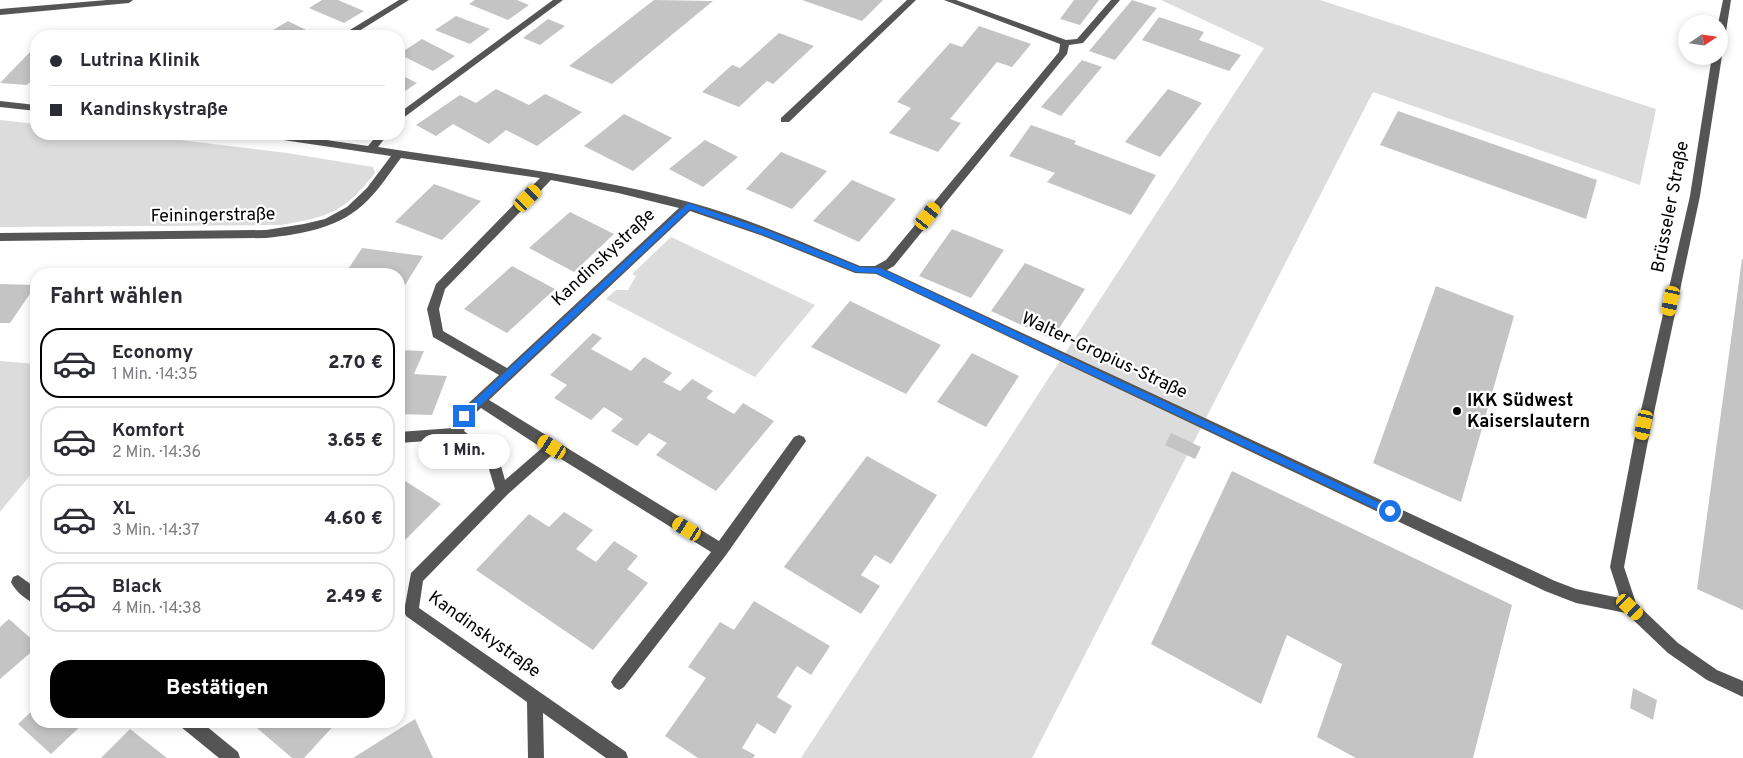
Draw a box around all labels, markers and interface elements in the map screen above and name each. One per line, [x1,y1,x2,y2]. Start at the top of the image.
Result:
north arrow [1678,15,1728,65]
map controls [1678,15,1728,65]
text: Lutrina Klinik [80,49,200,73]
text: Kandinskystraße [80,98,228,122]
street label: Brüsseler Straße [1647,139,1695,275]
car [512,182,543,214]
car [912,200,943,232]
street label: Feiningerstraße [150,203,276,229]
street label: Kandinskystraße [547,204,661,312]
text: Fahrt wählen [50,284,183,311]
car [1660,285,1681,317]
street label: Walter-Gropius-Straße [1017,307,1191,405]
icon: car [52,341,97,386]
text: Economy [112,341,193,365]
text: 2.70 € [328,351,383,375]
text: 1 Min. · 14:35 [112,365,198,385]
place label: IKK Südwest Kaiserslautern [1467,390,1590,434]
route end [453,405,475,427]
marker: IKK Südwest Kaiserslautern [1451,405,1463,417]
car [1633,409,1654,441]
icon: car [52,419,97,464]
text: Komfort [112,419,184,443]
text: 3.65 € [327,429,383,453]
car [535,433,568,461]
callout: 1 Min. [418,434,510,468]
text: 1 Min. [443,441,485,461]
text: 2 Min. · 14:36 [112,443,201,463]
icon: car [52,497,97,542]
text: XL [112,497,135,521]
route start [1379,500,1401,522]
text: 4.60 € [325,507,383,531]
car [670,515,703,543]
text: 3 Min. · 14:37 [112,521,200,541]
icon: car [52,575,97,620]
text: Black [112,575,162,599]
text: 2.49 € [325,585,383,609]
street label: Kandinskystraße [423,586,545,684]
car [1613,591,1646,623]
text: 4 Min. · 14:38 [112,599,201,619]
button: Bestätigen [50,660,385,718]

